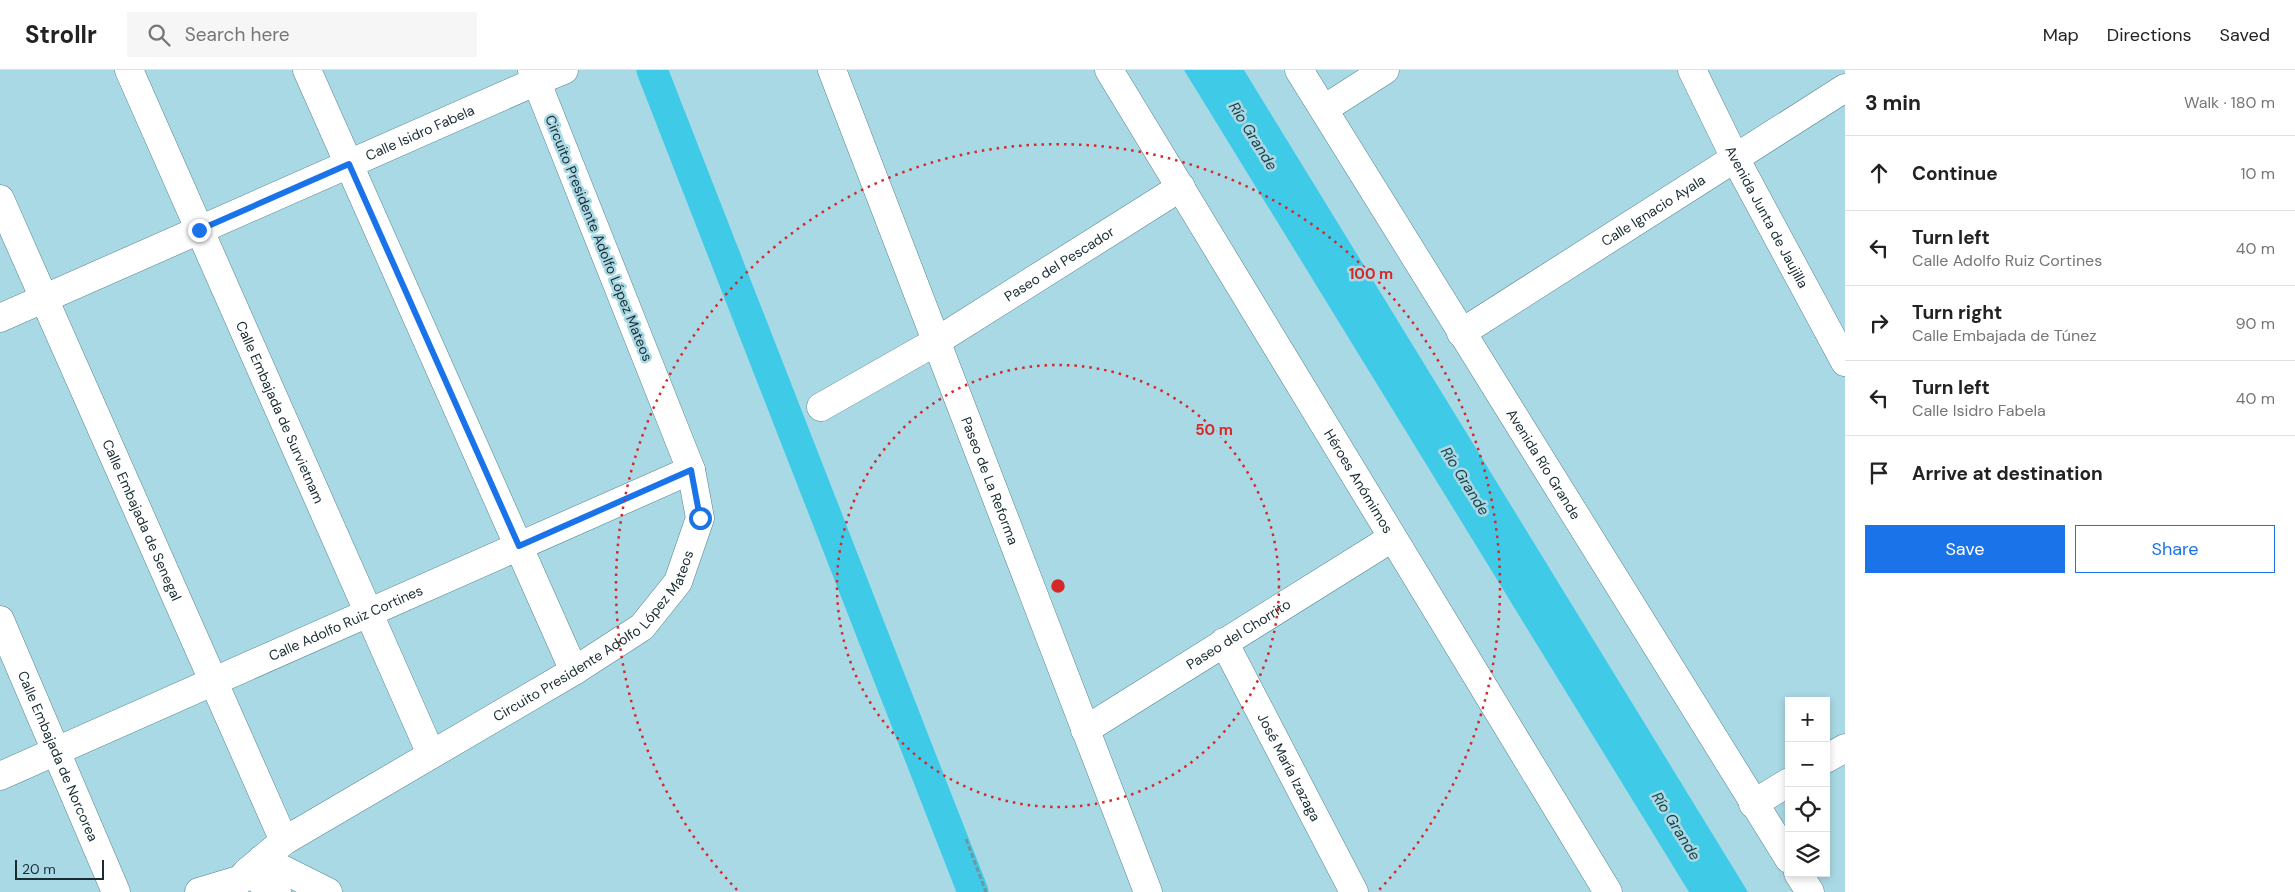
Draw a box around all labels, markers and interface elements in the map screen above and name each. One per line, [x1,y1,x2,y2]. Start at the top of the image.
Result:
search box [127,12,477,57]
text: Strollr [25,19,97,50]
icon: search [145,21,173,49]
text: Search here [185,22,290,47]
text: Map [2043,23,2079,47]
text: Directions [2107,23,2192,47]
text: Saved [2220,23,2270,47]
text: 3 min [1865,89,1921,117]
text: Walk · 180 m [2184,92,2275,113]
water label: Río Grande [1224,98,1282,174]
street label: Calle Isidro Fabela [363,101,477,165]
street label: Circuito Presidente Adolfo López Mateos [541,112,657,364]
street label: Avenida Junta de Jaujilla [1721,143,1812,291]
icon: ahead [1865,159,1893,187]
text: Continue [1912,161,1998,186]
text: 10 m [2241,163,2275,184]
street label: Calle Ignacio Ayala [1598,171,1709,250]
route end [188,219,211,242]
street label: Paseo del Pescador [1001,222,1118,305]
text: Turn left [1912,225,1990,250]
icon: left [1865,234,1893,262]
text: 40 m [2236,238,2275,259]
text: Calle Adolfo Ruiz Cortines [1912,250,2102,271]
text: 100 m [1349,264,1393,284]
text: Turn right [1912,300,2002,325]
icon: right [1865,309,1893,337]
text: 90 m [2235,313,2275,334]
street label: Calle Embajada de Survietnam [232,318,328,506]
text: Calle Embajada de Túnez [1912,325,2097,346]
text: Turn left [1912,375,1990,400]
icon: left [1865,384,1893,412]
text: 40 m [2236,388,2275,409]
text: Calle Isidro Fabela [1912,400,2046,421]
street label: Avenida Río Grande [1503,406,1585,523]
street label: Paseo de La Reforma [957,414,1023,547]
text: 50 m [1195,420,1233,440]
street label: Héroes Anómimos [1320,426,1397,537]
street label: Calle Embajada de Senegal [98,436,186,603]
water label: Río Grande [1436,443,1494,519]
icon: arrive [1865,459,1893,487]
text: Arrive at destination [1912,461,2103,486]
route start [689,507,712,530]
button: Save [1865,525,2065,573]
button: Share [2075,525,2275,573]
street label: Circuito Presidente Adolfo López Mateos [490,548,697,725]
centre of rings [1049,577,1067,595]
street label: Calle Adolfo Ruiz Cortines [266,581,425,665]
street label: Paseo del Chorrito [1183,595,1294,673]
street label: Calle Embajada de Norcorea [14,668,102,844]
map controls [1785,697,1830,877]
button: + [1785,697,1830,742]
street label: José María Izazaga [1253,710,1325,824]
button: − [1785,742,1830,787]
button: locate [1785,787,1830,832]
water label: Río Grande [1647,788,1705,864]
button: layers [1785,832,1830,877]
scale bar [15,857,104,880]
text: 20 m [22,860,56,878]

